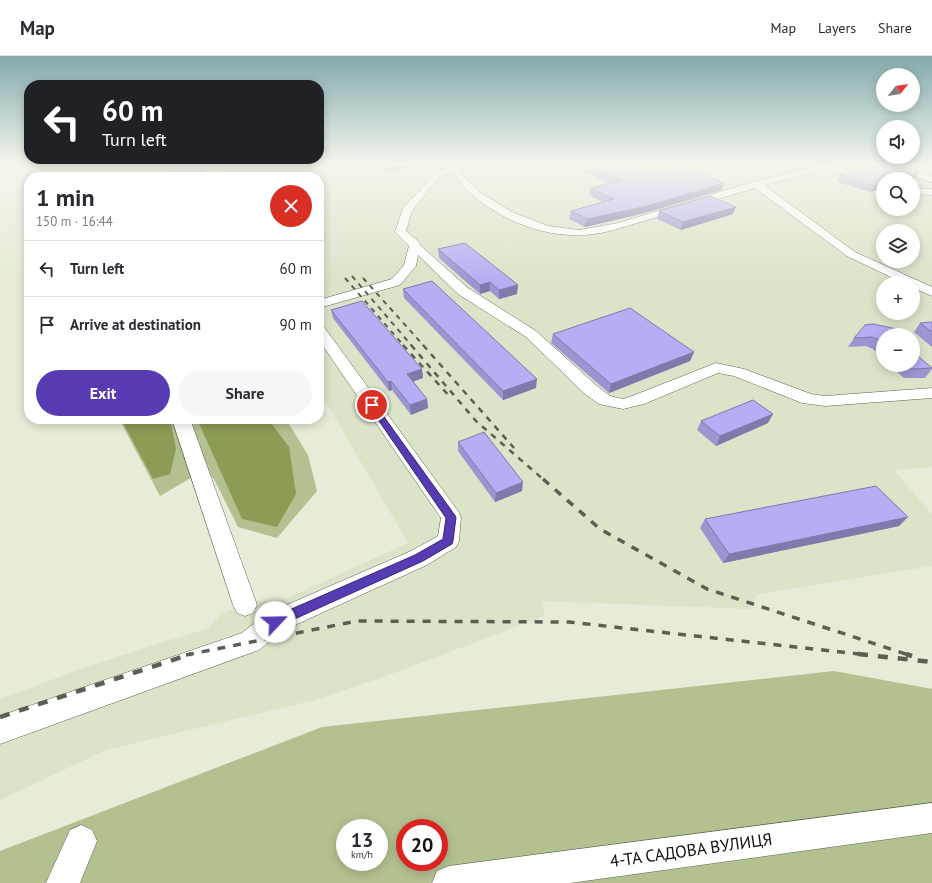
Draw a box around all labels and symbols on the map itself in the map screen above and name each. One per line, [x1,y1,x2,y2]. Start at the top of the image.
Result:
north arrow [876,68,920,112]
pin [355,388,389,422]
position arrow [254,601,296,643]
speed limit sign: 20 [396,819,448,871]
street label: 4-ТА САДОВА ВУЛИЦЯ [608,828,774,872]

